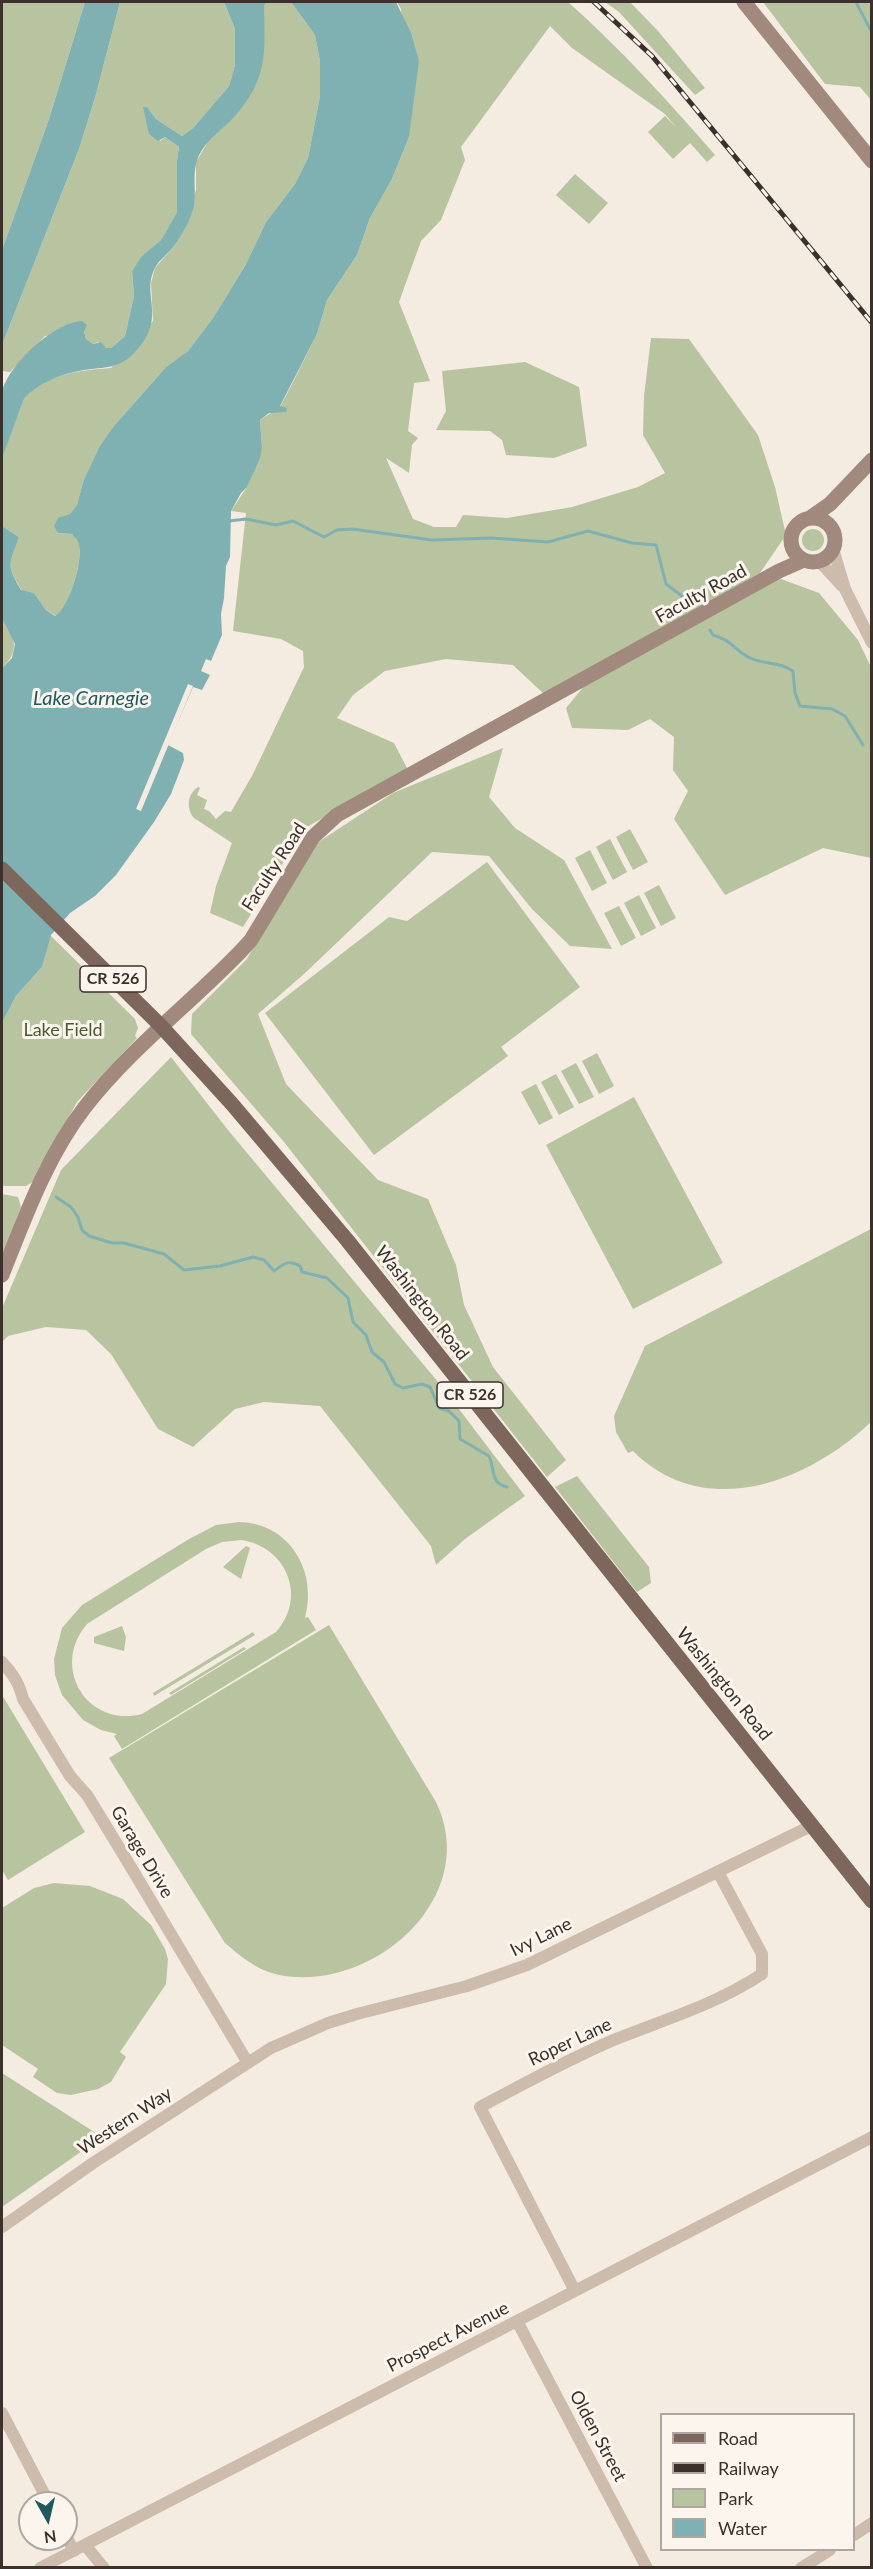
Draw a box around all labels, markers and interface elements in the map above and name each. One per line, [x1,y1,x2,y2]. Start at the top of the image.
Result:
street label: Faculty Road [652,560,750,628]
water label: Lake Carnegie [33,687,149,711]
street label: Faculty Road [237,819,311,915]
road number: CR 526 [80,966,146,992]
park label: Lake Field [23,1019,103,1041]
street label: Washington Road [371,1241,473,1365]
road number: CR 526 [437,1382,503,1408]
street label: Washington Road [672,1623,776,1745]
street label: Garage Drive [106,1802,178,1902]
street label: Ivy Lane [507,1913,575,1961]
street label: Roper Lane [525,2013,615,2071]
street label: Western Way [74,2083,176,2159]
street label: Prospect Avenue [384,2297,512,2377]
street label: Olden Street [565,2387,631,2485]
legend [660,2413,855,2551]
text: Road [718,2427,758,2449]
text: Railway [718,2457,779,2479]
text: Park [718,2487,753,2509]
north arrow [18,2491,78,2551]
text: Water [718,2517,767,2539]
text: N [43,2527,58,2548]

